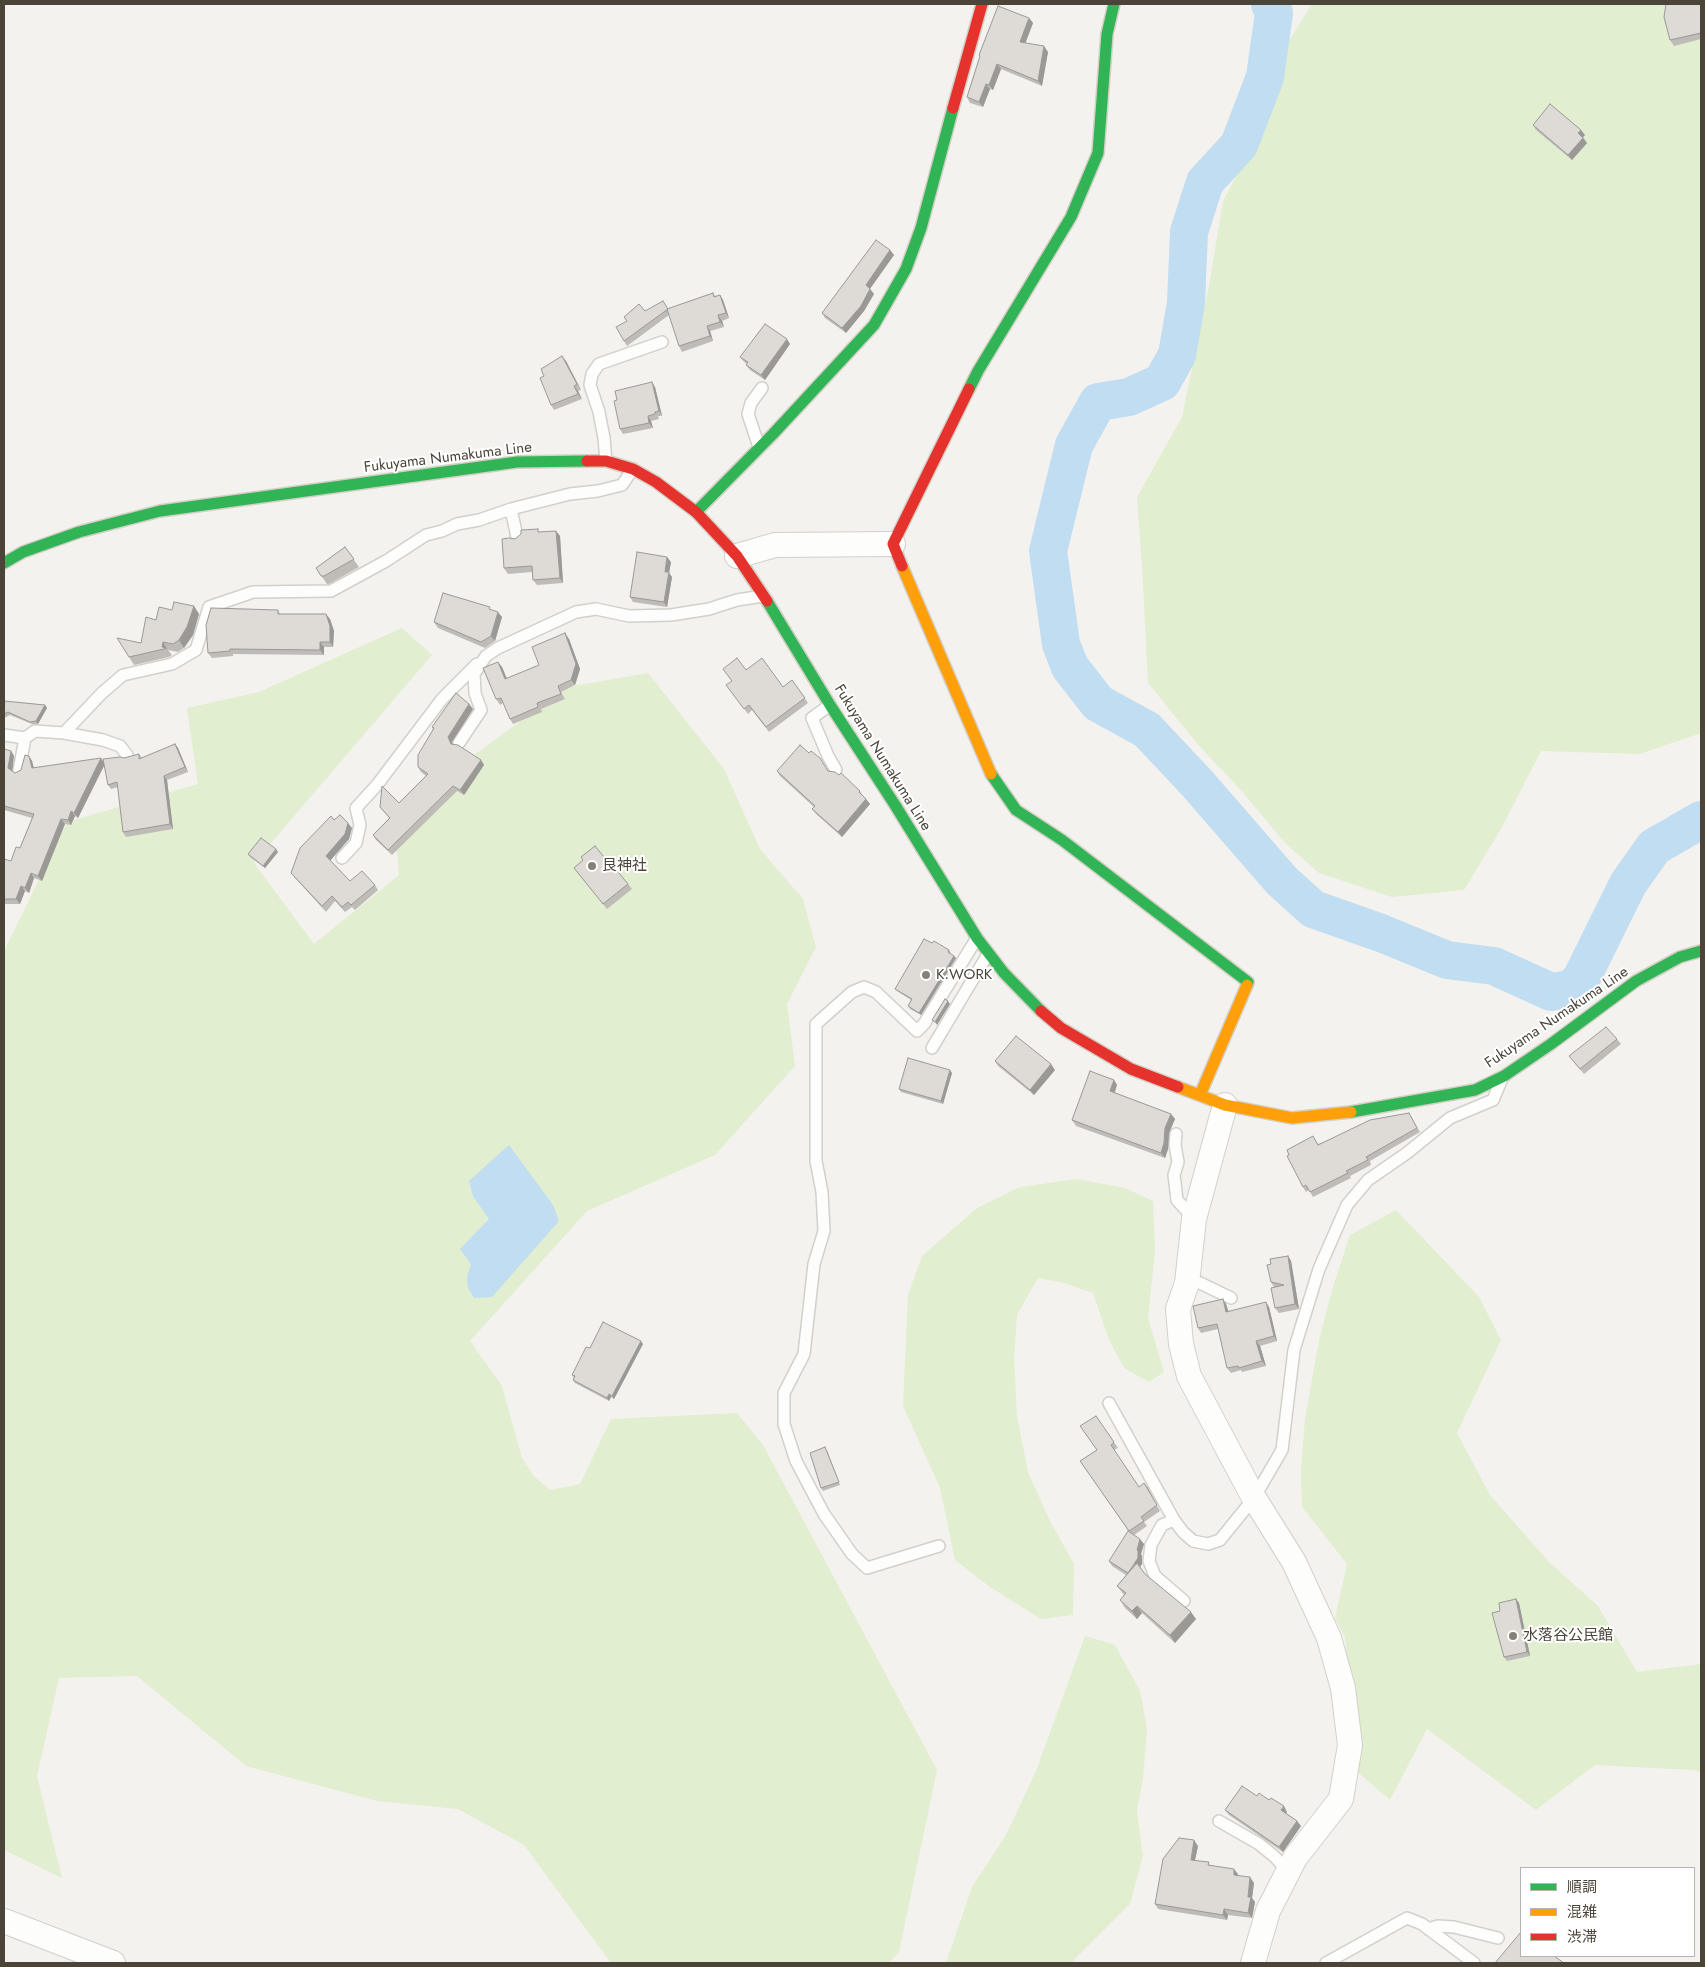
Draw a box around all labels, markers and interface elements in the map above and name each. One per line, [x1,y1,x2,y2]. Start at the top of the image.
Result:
street label: Fukuyama Numakuma Line [363,439,533,477]
street label: Fukuyama Numakuma Line [830,682,934,834]
place label: 艮神社 [602,857,647,875]
marker: 艮神社 [586,860,598,872]
street label: Fukuyama Numakuma Line [1482,963,1632,1073]
place label: K.WORK [936,966,992,984]
marker: K.WORK [920,969,932,981]
place label: 水落谷公民館 [1523,1627,1613,1645]
marker: 水落谷公民館 [1507,1630,1519,1642]
legend [1520,1867,1695,1957]
text: 順調 [1567,1876,1597,1898]
text: 混雑 [1567,1901,1597,1923]
text: 渋滞 [1567,1926,1597,1948]

